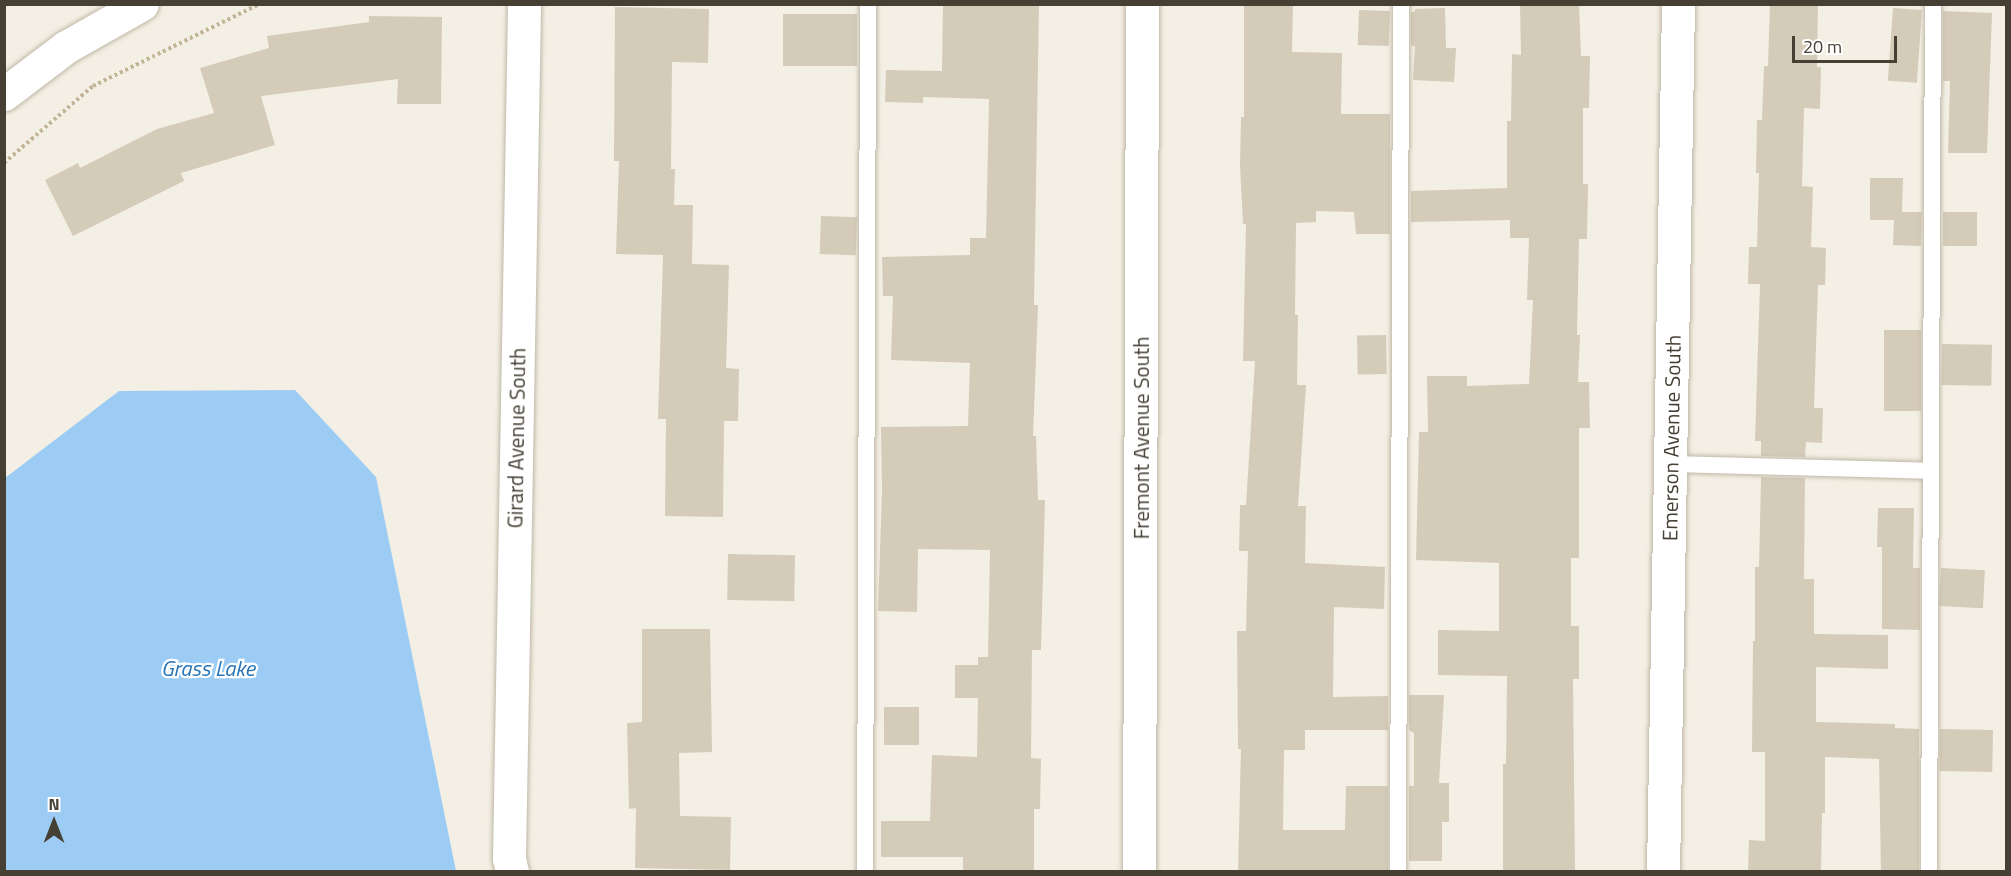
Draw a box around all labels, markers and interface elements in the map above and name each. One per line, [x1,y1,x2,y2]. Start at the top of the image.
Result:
scale bar [1795,24,1900,62]
text: 20 m [1803,33,1842,60]
street label: Emerson Avenue South [1657,335,1685,541]
street label: Fremont Avenue South [1128,337,1154,539]
street label: Girard Avenue South [502,347,530,529]
water label: Grass Lake [161,656,255,682]
north arrow [24,792,84,852]
text: N [48,792,60,816]

